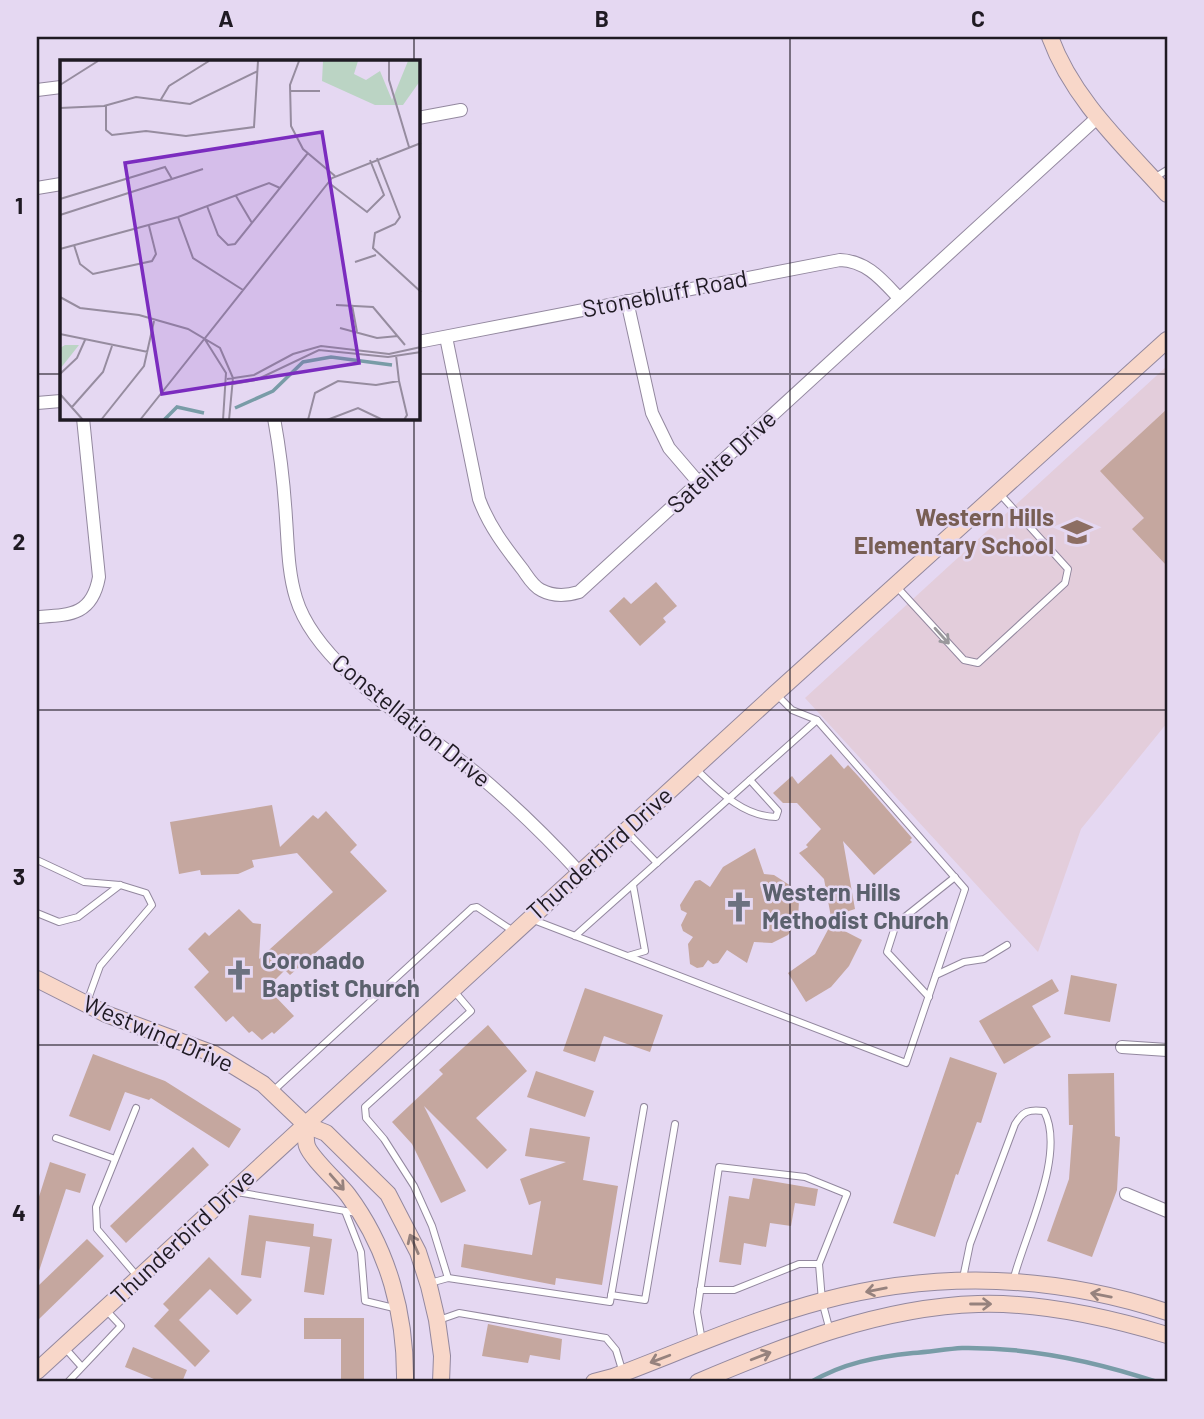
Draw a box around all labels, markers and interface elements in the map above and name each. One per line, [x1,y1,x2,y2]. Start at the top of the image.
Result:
text: A [218,4,234,32]
text: B [595,4,609,32]
text: C [971,4,985,32]
inset map [60,60,420,420]
text: 1 [15,191,23,219]
street label: Stonebluff Road [580,262,750,323]
street label: Satelite Drive [660,403,781,519]
place label: Western Hills Elementary School [854,502,1054,559]
school or university icon: Western Hills Elementary School [1060,515,1094,549]
text: 2 [13,527,25,555]
one-way arrow [934,627,950,645]
street label: Constellation Drive [327,647,497,793]
street label: Thunderbird Drive [520,780,678,926]
text: 3 [13,862,25,890]
place label: Western Hills Methodist Church [762,877,949,934]
church icon: Western Hills Methodist Church [722,890,756,924]
place label: Coronado Baptist Church [262,945,420,1002]
church icon: Coronado Baptist Church [222,958,256,992]
street label: Westwind Drive [79,988,238,1077]
street label: Thunderbird Drive [104,1162,260,1310]
one-way arrow [329,1172,345,1190]
text: 4 [12,1198,26,1226]
one-way arrow [407,1234,420,1256]
one-way arrow [865,1283,888,1297]
one-way arrow [1090,1287,1113,1301]
one-way arrow [969,1297,992,1311]
one-way arrow [749,1349,771,1361]
one-way arrow [649,1354,671,1367]

